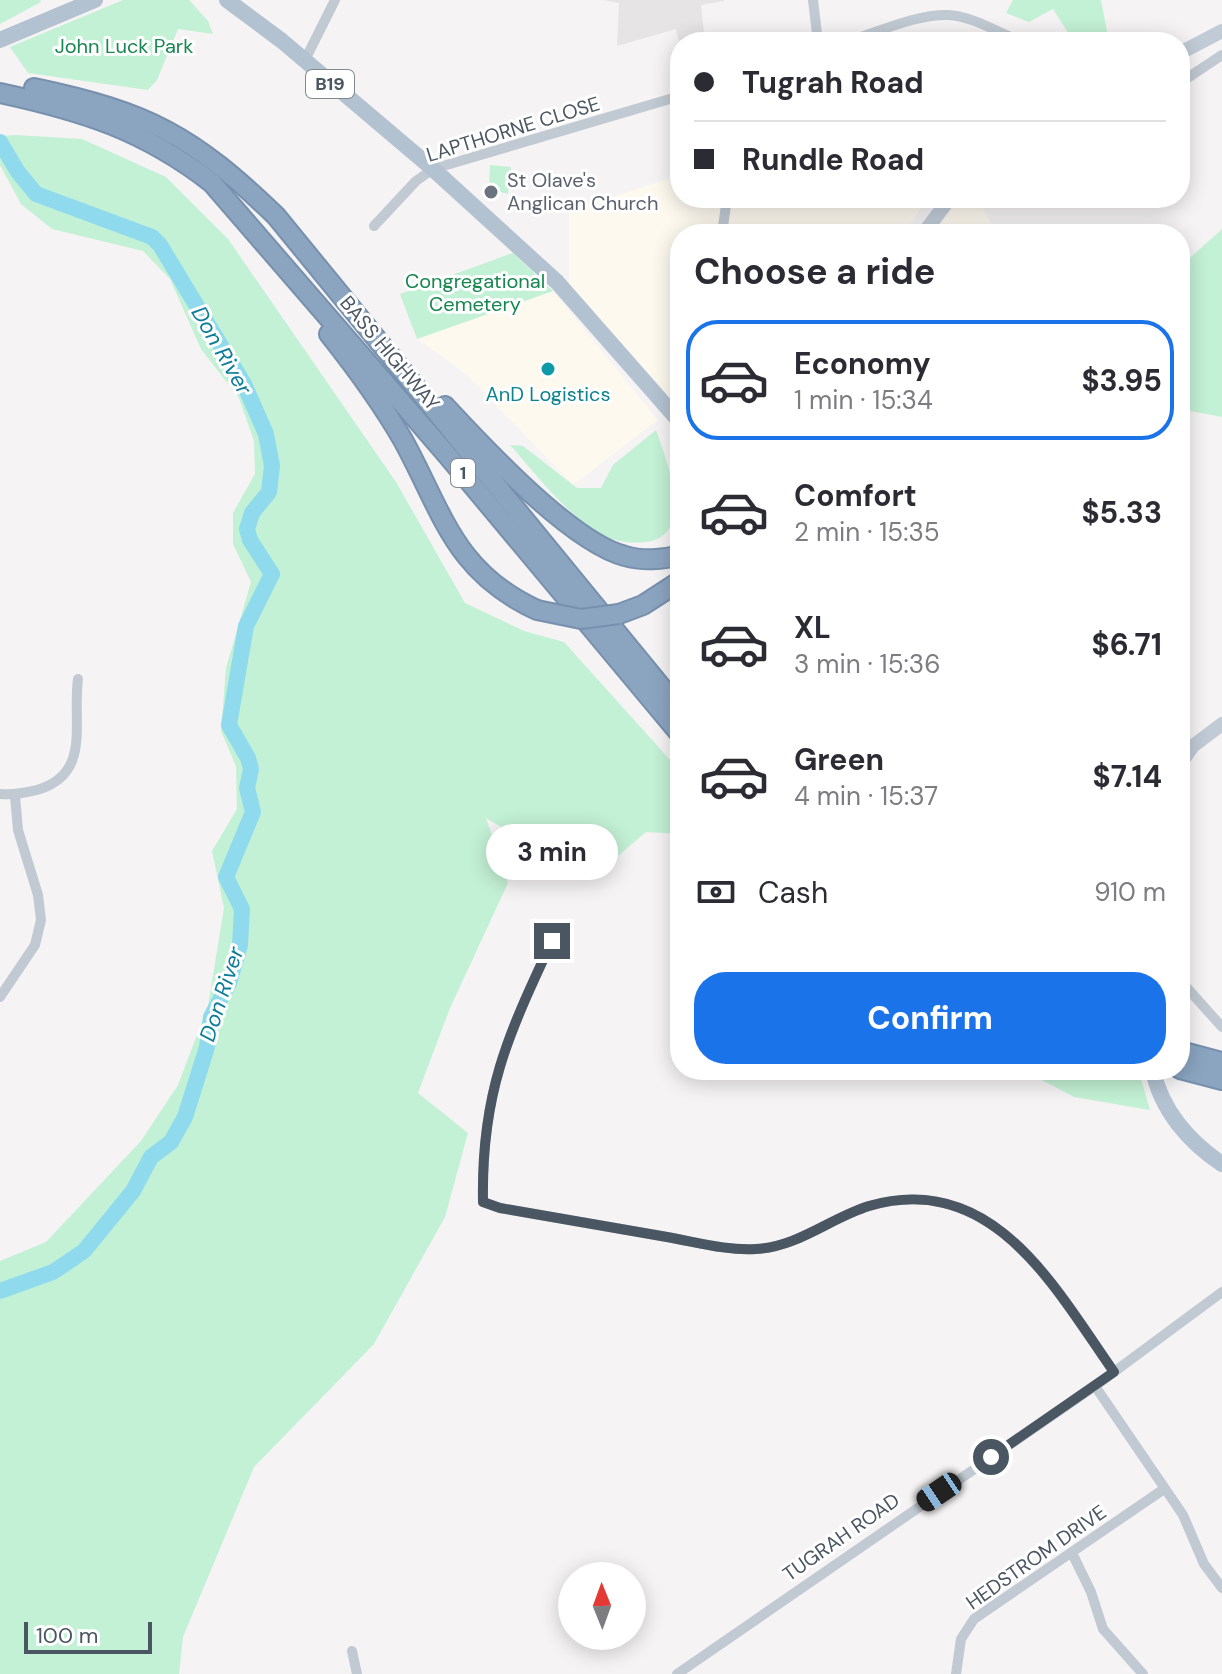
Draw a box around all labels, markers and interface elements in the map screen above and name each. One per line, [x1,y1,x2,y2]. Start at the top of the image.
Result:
park label: John Luck Park [55,33,193,59]
text: Tugrah Road [742,63,924,102]
road number: B19 [306,70,354,98]
street label: LAPTHORNE CLOSE [423,90,603,168]
text: Rundle Road [742,140,924,179]
place label: St Olave's Anglican Church [507,167,659,216]
marker: St Olave's Anglican Church [482,183,500,201]
text: Choose a ride [694,248,935,295]
park label: Congregational Cemetery [405,268,545,317]
street label: BASS HIGHWAY [334,290,446,416]
water label: Don River [185,301,259,401]
icon: car [698,344,770,416]
text: Economy [794,344,931,383]
marker: AnD Logistics [539,360,557,378]
text: $3.95 [1081,361,1162,400]
place label: AnD Logistics [485,381,611,407]
text: 1 min · 15:34 [794,383,933,417]
road number: 1 [451,459,475,487]
icon: car [698,476,770,548]
text: Comfort [794,476,917,515]
text: $5.33 [1081,493,1162,532]
text: 2 min · 15:35 [794,515,940,549]
icon: car [698,608,770,680]
text: XL [794,608,831,647]
text: $6.71 [1092,625,1162,664]
text: 3 min · 15:36 [794,647,941,681]
icon: car [698,740,770,812]
text: Green [794,740,884,779]
text: $7.14 [1093,757,1162,796]
text: 4 min · 15:37 [794,779,938,813]
callout: 3 min [486,825,618,881]
text: 3 min [517,835,587,869]
icon: cash [694,870,738,914]
text: Cash [758,873,828,912]
text: 910 m [1094,875,1166,909]
route end [534,923,570,959]
water label: Don River [193,942,251,1045]
button: Confirm [694,972,1166,1064]
route start [973,1439,1009,1475]
car [912,1469,966,1515]
street label: TUGRAH ROAD [777,1487,905,1587]
street label: HEDSTROM DRIVE [961,1499,1111,1615]
north arrow [558,1562,646,1650]
map controls [558,1562,646,1650]
scale bar [24,1618,152,1654]
text: 100 m [36,1621,98,1650]

